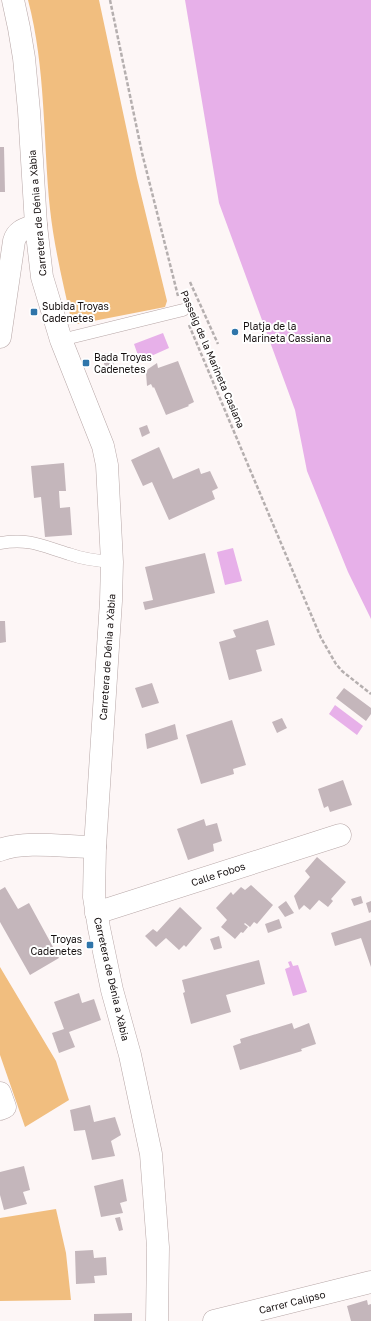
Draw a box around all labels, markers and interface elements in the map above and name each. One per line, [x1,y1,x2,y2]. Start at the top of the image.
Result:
street label: Carretera de Dénia a Xàbia [26,149,48,277]
street label: Passeig de la Marineta Casiana [178,288,248,430]
place label: Subida Troyas Cadenetes [42,300,109,324]
marker: Subida Troyas Cadenetes [29,307,39,317]
place label: Platja de la Marineta Cassiana [243,320,331,344]
marker: Platja de la Marineta Cassiana [230,327,240,337]
place label: Bada Troyas Cadenetes [94,351,152,375]
marker: Bada Troyas Cadenetes [81,358,91,368]
street label: Carretera de Dénia a Xàbia [97,593,117,721]
street label: Calle Fobos [189,860,247,888]
street label: Carretera de Dénia a Xàbia [92,916,132,1042]
place label: Troyas Cadenetes [31,933,82,957]
marker: Troyas Cadenetes [85,940,95,950]
street label: Carrer Calipso [257,1288,327,1316]

